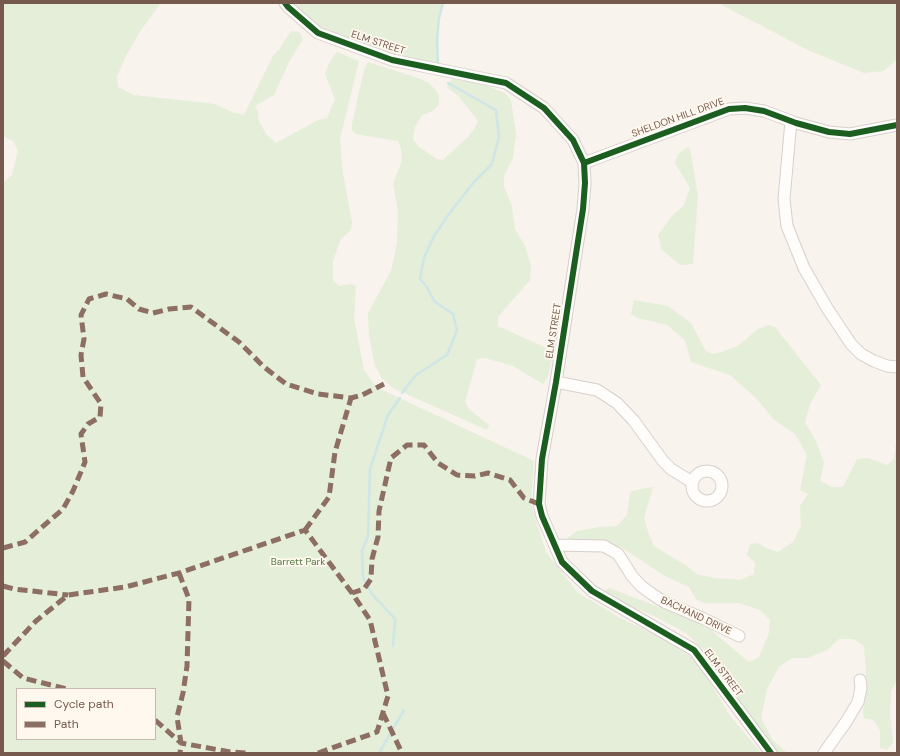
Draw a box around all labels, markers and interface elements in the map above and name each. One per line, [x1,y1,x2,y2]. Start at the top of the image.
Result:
street label: ELM STREET [349,29,407,57]
street label: SHELDON HILL DRIVE [630,96,726,140]
street label: ELM STREET [544,302,564,360]
park label: Barrett Park [271,556,325,568]
street label: BACHAND DRIVE [659,594,733,638]
street label: ELM STREET [701,647,745,699]
legend [16,688,156,740]
text: Cycle path [54,696,114,712]
text: Path [54,716,79,732]

